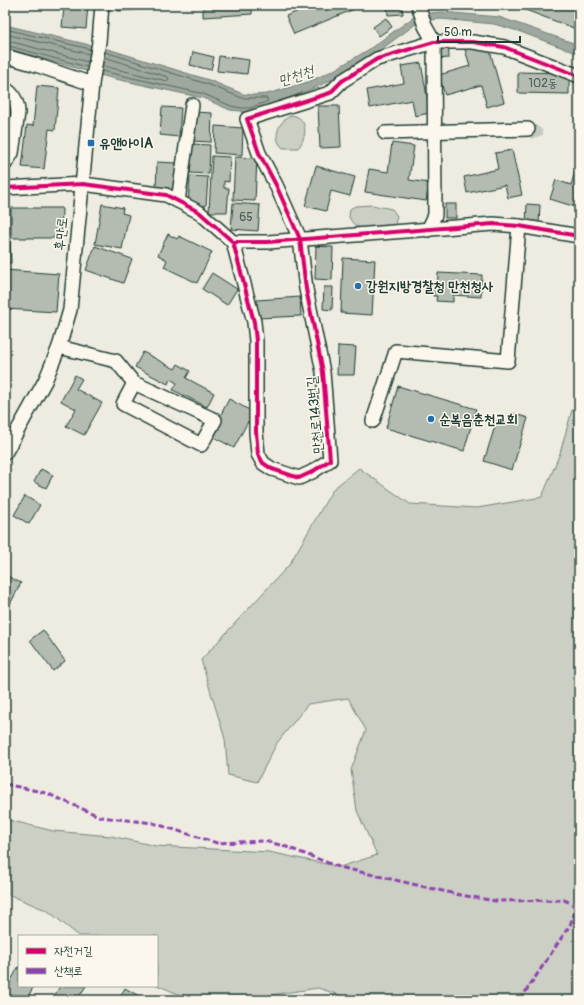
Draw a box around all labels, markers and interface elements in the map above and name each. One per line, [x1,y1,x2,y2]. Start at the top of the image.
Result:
scale bar [438,18,520,44]
text: 50 m [444,25,472,40]
water label: 만천천 [276,61,318,91]
house number: 102동 [528,76,558,91]
place label: 유앤아이A [99,135,153,152]
marker: 유앤아이A [86,138,96,148]
house number: 65 [239,210,253,225]
street label: 후만로 [51,216,71,252]
place label: 강원지방경찰청 만천청사 [366,278,494,295]
marker: 강원지방경찰청 만천청사 [353,281,363,291]
street label: 만천로143번길 [303,375,327,454]
place label: 순복음춘천교회 [439,411,518,428]
marker: 순복음춘천교회 [426,414,436,424]
legend [18,935,158,987]
text: 자전거길 [54,944,93,959]
text: 산책로 [54,964,83,979]

